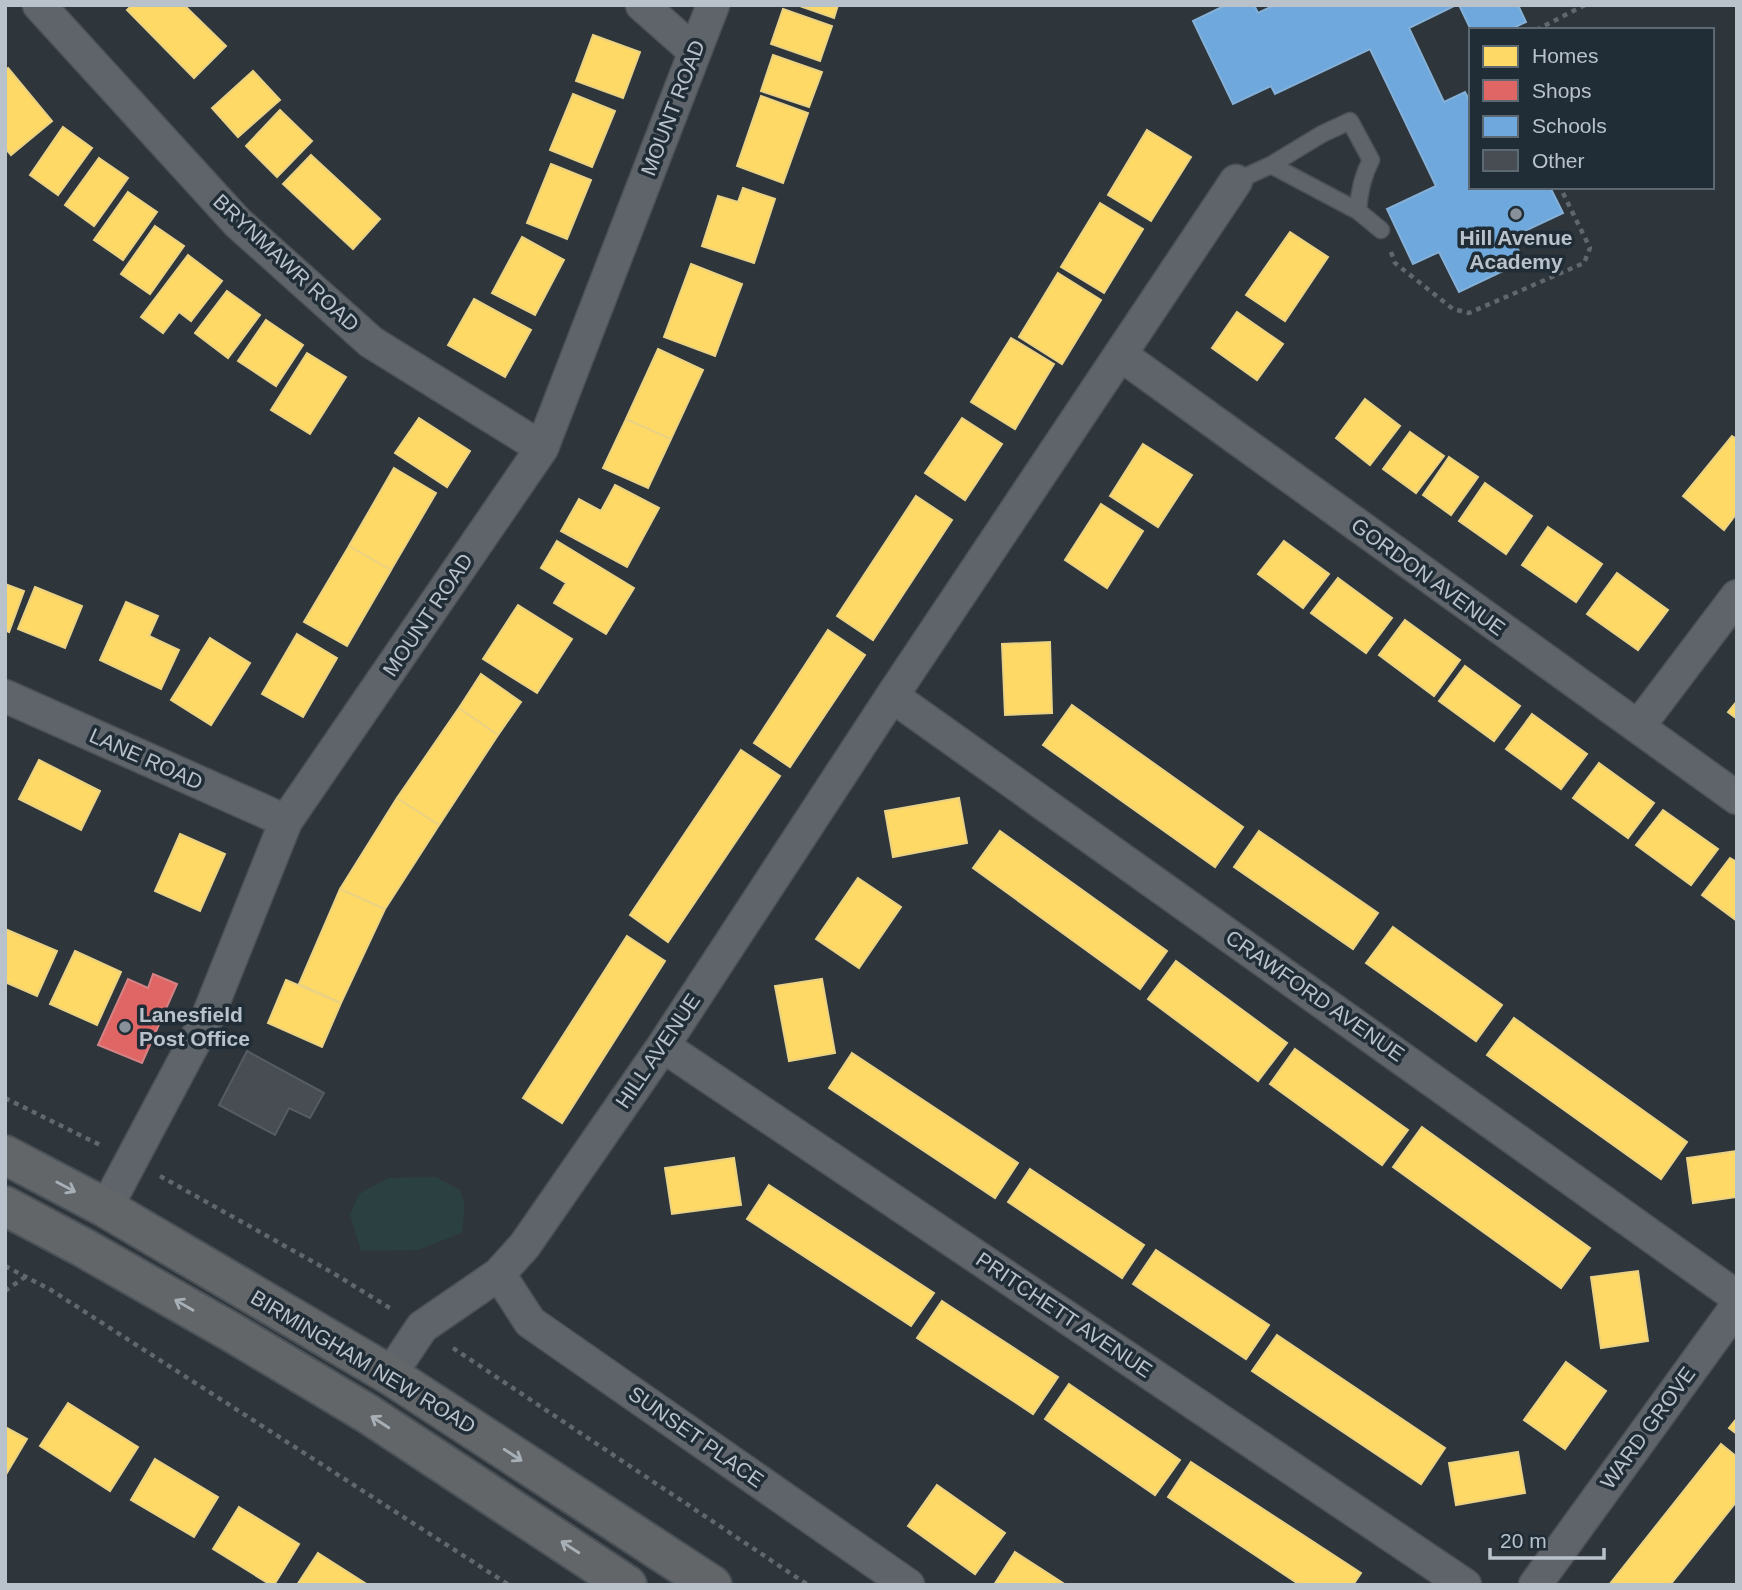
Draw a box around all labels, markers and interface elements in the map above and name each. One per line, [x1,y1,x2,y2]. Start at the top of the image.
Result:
legend [1469,28,1714,189]
street label: MOUNT ROAD [636,37,709,179]
text: Homes [1532,44,1599,67]
text: Shops [1532,79,1592,102]
text: Schools [1532,114,1607,137]
text: Other [1532,149,1585,172]
street label: BRYNMAWR ROAD [209,189,364,336]
marker: Hill Avenue Academy [1508,206,1524,222]
place label: Hill Avenue Academy [1460,226,1572,273]
street label: GORDON AVENUE [1347,513,1509,640]
street label: MOUNT ROAD [378,549,477,680]
street label: LANE ROAD [86,723,206,794]
street label: CRAWFORD AVENUE [1222,925,1409,1066]
street label: HILL AVENUE [611,989,704,1112]
place label: Lanesfield Post Office [139,1003,250,1050]
marker: Lanesfield Post Office [117,1019,133,1035]
one-way arrow [55,1180,75,1194]
street label: PRITCHETT AVENUE [972,1247,1156,1382]
street label: BIRMINGHAM NEW ROAD [247,1285,480,1438]
one-way arrow [175,1298,195,1312]
street label: WARD GROVE [1596,1362,1700,1493]
street label: SUNSET PLACE [624,1381,768,1492]
one-way arrow [371,1414,390,1429]
one-way arrow [503,1447,522,1462]
scale bar [1490,1516,1604,1560]
text: 20 m [1500,1529,1547,1552]
one-way arrow [560,1540,580,1554]

